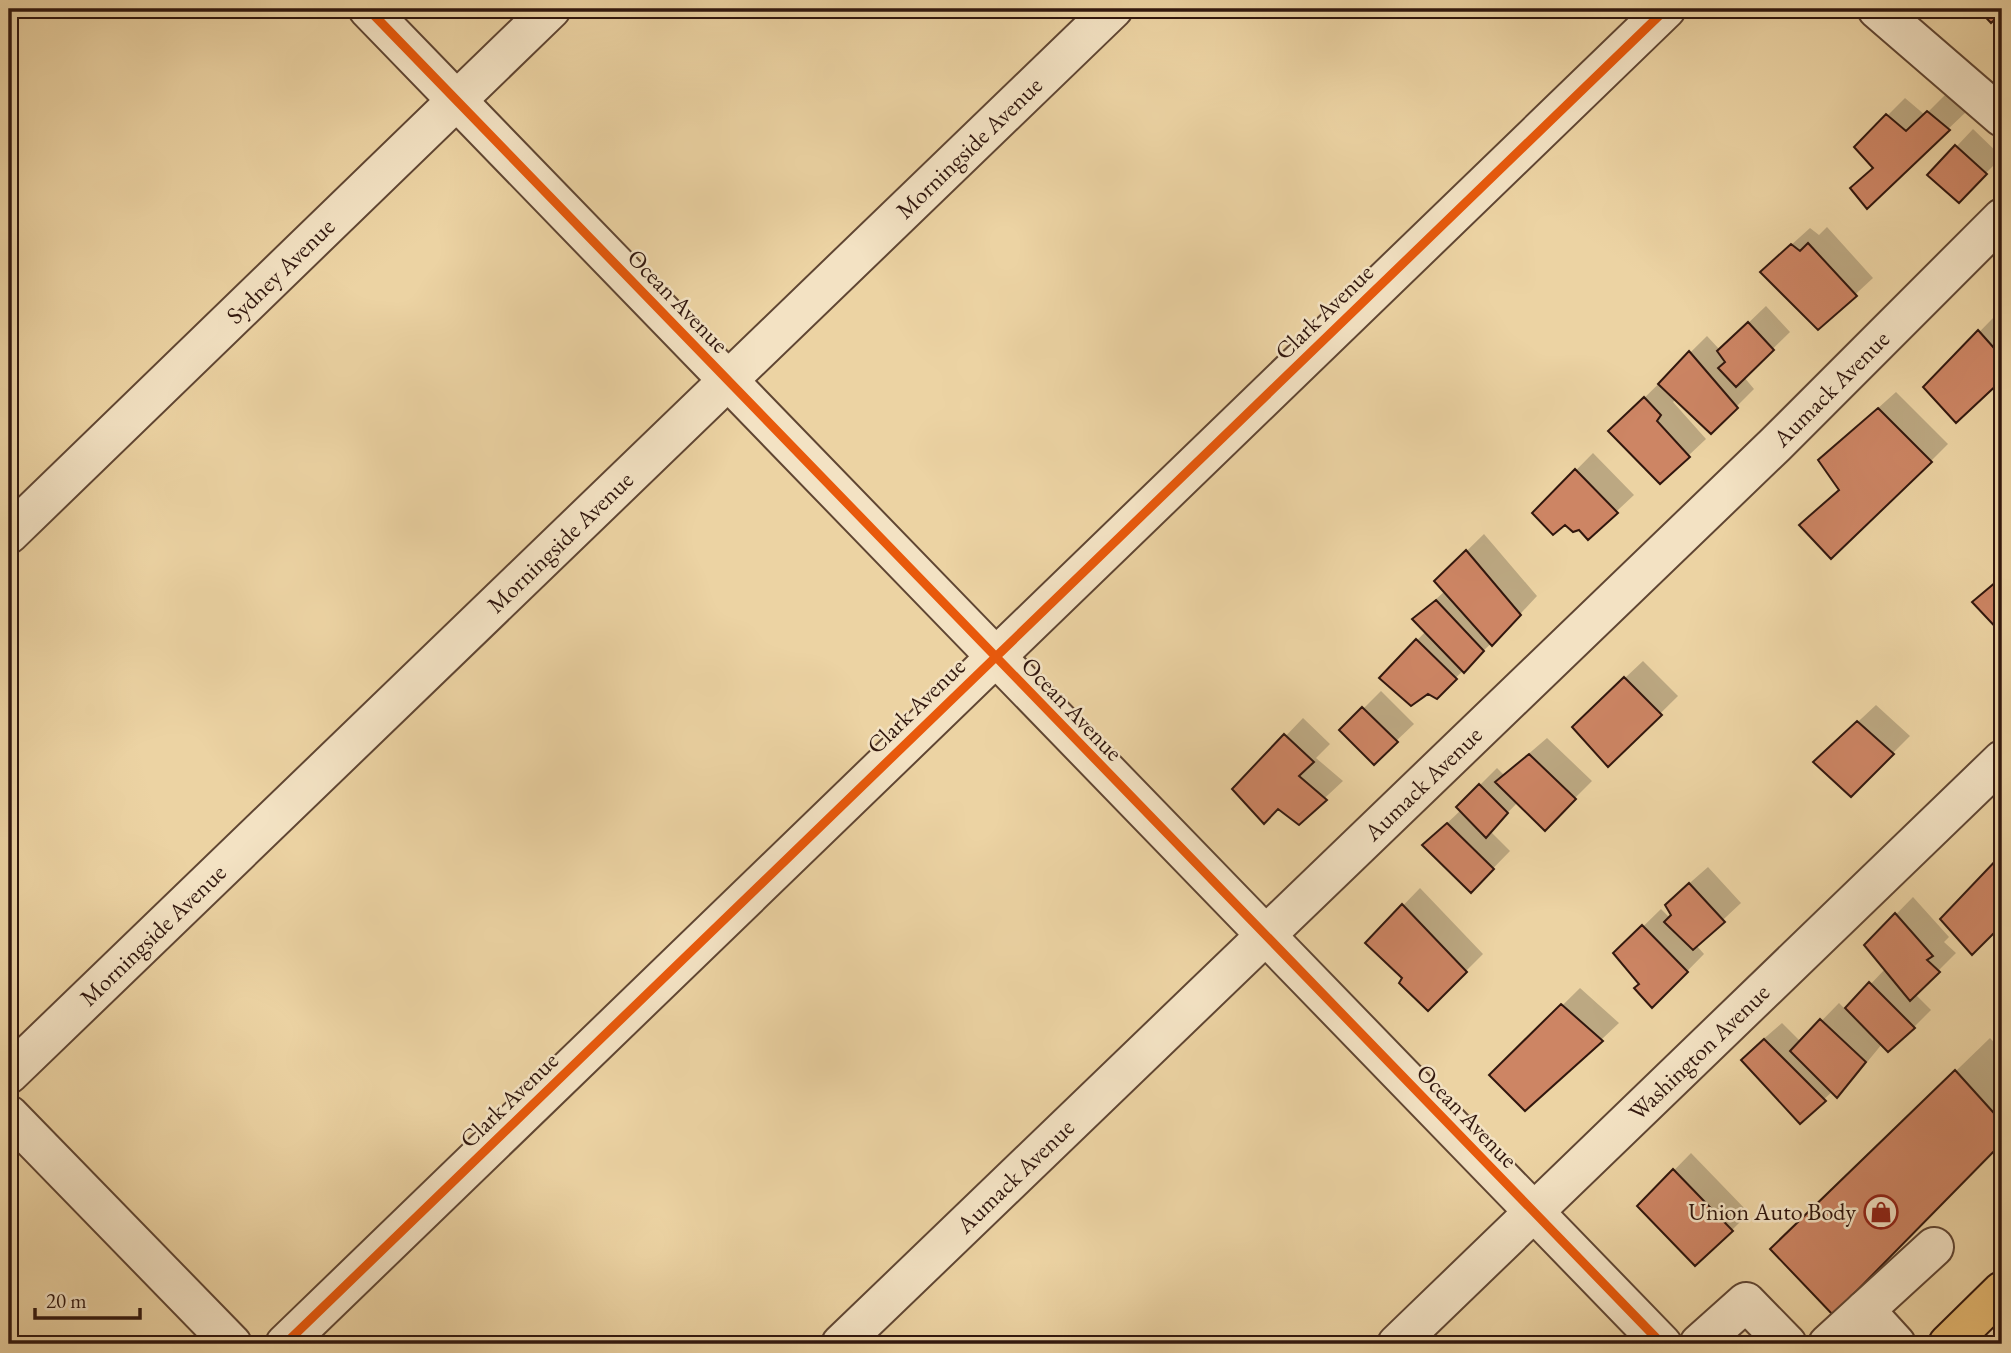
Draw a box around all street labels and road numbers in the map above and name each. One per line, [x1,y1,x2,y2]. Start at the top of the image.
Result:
street label: Morningside Avenue [889,70,1049,225]
street label: Sydney Avenue [219,211,341,330]
street label: Ocean Avenue [621,242,736,359]
street label: Clark Avenue [1268,257,1379,366]
street label: Aumack Avenue [1765,324,1896,454]
street label: Morningside Avenue [480,464,640,620]
street label: Ocean Avenue [1015,650,1130,767]
street label: Clark Avenue [860,651,971,760]
street label: Aumack Avenue [1356,719,1488,848]
street label: Morningside Avenue [73,857,232,1013]
street label: Washington Avenue [1622,977,1776,1127]
street label: Clark Avenue [453,1045,564,1154]
street label: Ocean Avenue [1410,1057,1525,1174]
street label: Aumack Avenue [949,1112,1081,1241]

